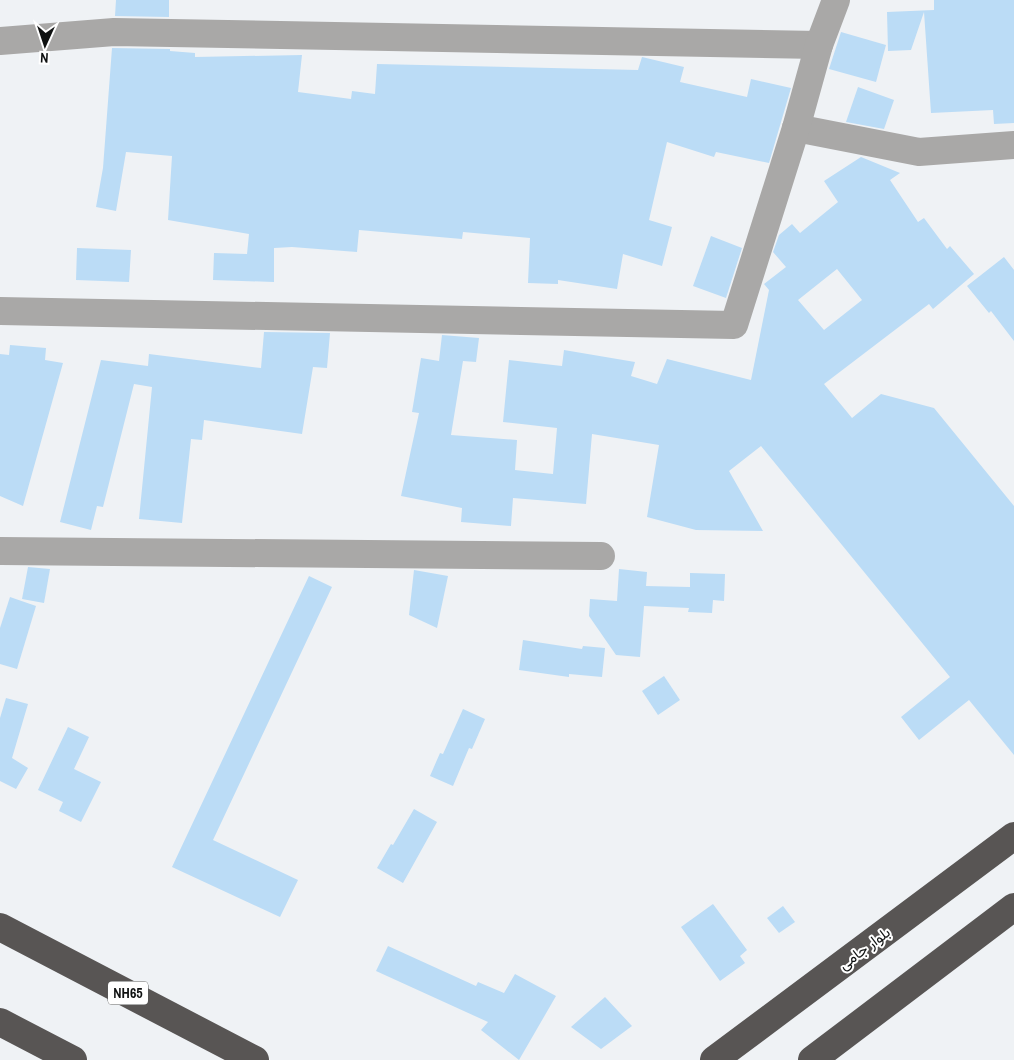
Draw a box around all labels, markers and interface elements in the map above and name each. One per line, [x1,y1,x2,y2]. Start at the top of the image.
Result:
north arrow [20,20,70,70]
text: N [40,49,49,67]
street label: بلوار جامی [834,922,894,974]
road number: NH65 [108,981,148,1004]

